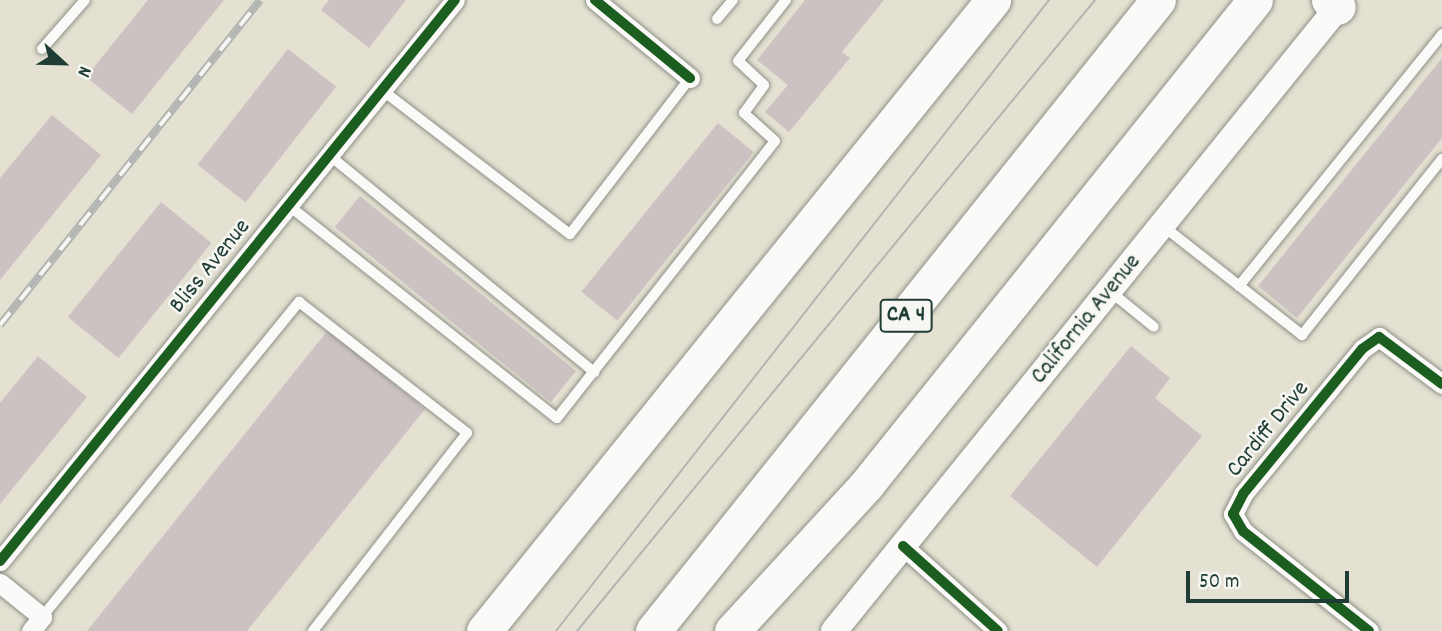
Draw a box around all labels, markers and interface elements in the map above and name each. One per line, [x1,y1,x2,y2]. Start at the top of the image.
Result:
north arrow [28,28,98,98]
text: N [69,62,97,80]
street label: Bliss Avenue [164,214,258,320]
street label: California Avenue [1026,249,1148,391]
road number: CA 4 [878,296,934,336]
street label: Cardiff Drive [1221,376,1317,484]
scale bar [1190,558,1353,602]
text: 50 m [1199,568,1239,598]

